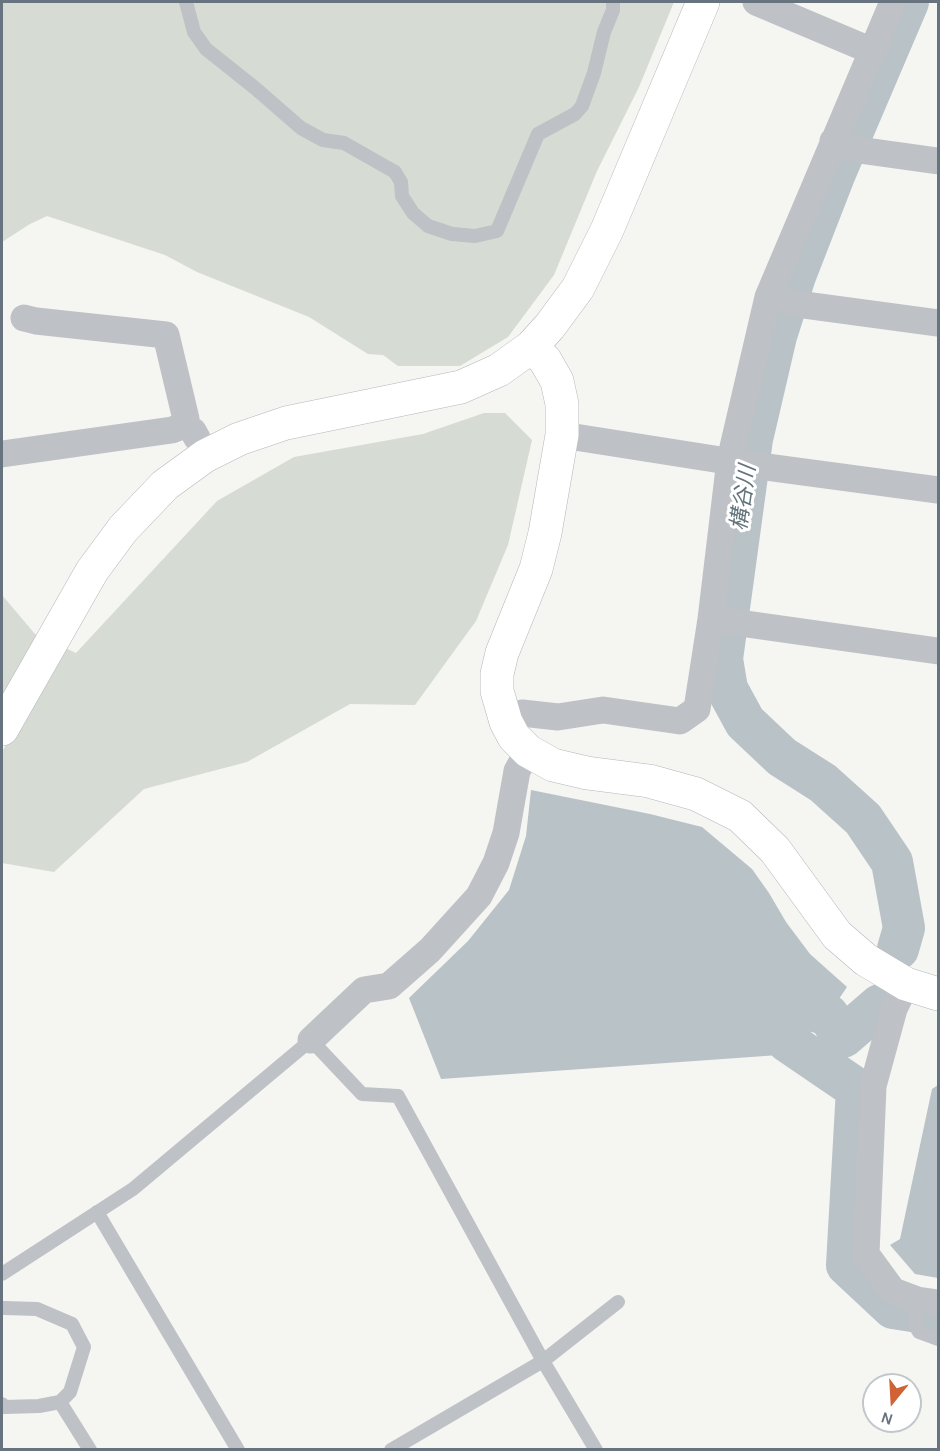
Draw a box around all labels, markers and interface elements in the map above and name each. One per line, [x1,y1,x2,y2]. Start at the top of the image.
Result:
water label: 構谷川 [726,463,762,533]
north arrow [862,1373,922,1433]
text: N [879,1408,895,1430]

